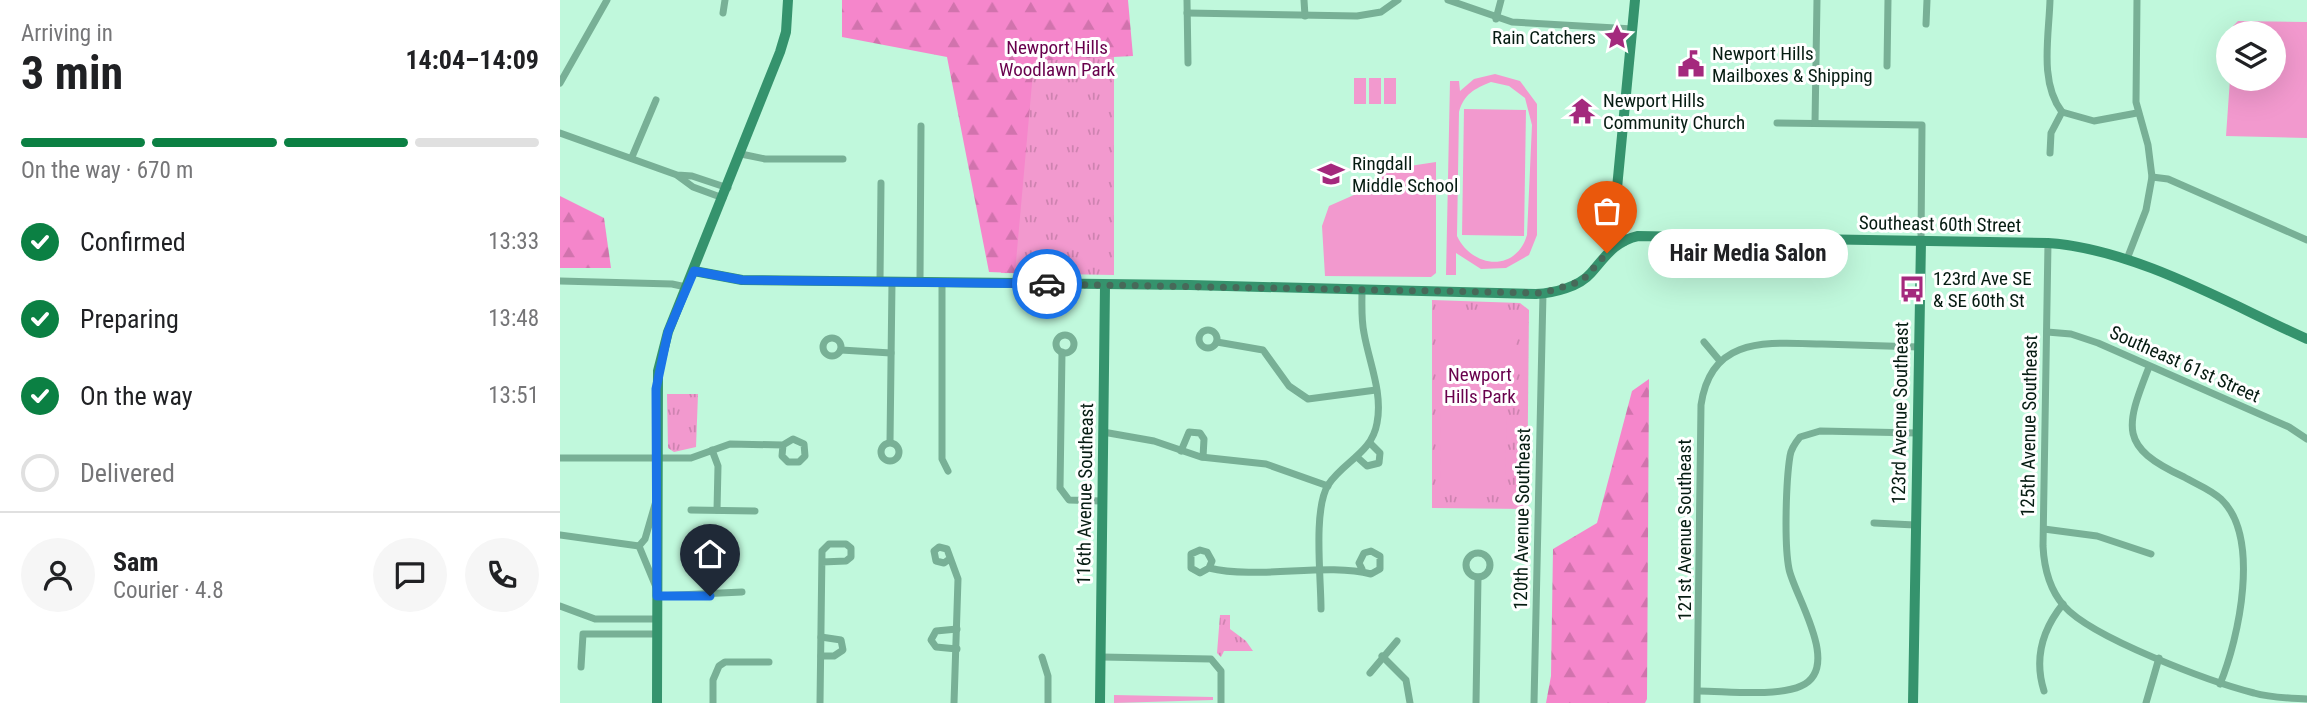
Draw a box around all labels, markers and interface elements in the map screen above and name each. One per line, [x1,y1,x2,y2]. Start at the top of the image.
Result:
text: Arriving in [21,20,113,47]
map controls [2216,21,2286,91]
button: layers [2216,21,2286,91]
place icon: Rain Catchers [1602,22,1632,52]
place label: Rain Catchers [1492,26,1596,49]
park label: Newport Hills Woodlawn Park [999,36,1115,81]
place label: Newport Hills Mailboxes & Shipping [1712,42,1873,87]
text: 14:04–14:09 [405,45,539,75]
text: 3 min [21,46,123,100]
public building icon: Newport Hills Mailboxes & Shipping [1676,49,1706,79]
place label: Newport Hills Community Church [1603,89,1745,134]
temple icon: Newport Hills Community Church [1567,96,1597,126]
place label: Ringdall Middle School [1352,152,1458,197]
text: On the way · 670 m [21,157,193,184]
school or university icon: Ringdall Middle School [1316,159,1346,189]
pin [1577,181,1637,253]
icon: bag [1588,192,1626,230]
street label: Southeast 60th Street [1859,211,2021,237]
icon: check [21,223,59,261]
text: Confirmed [80,227,186,257]
text: 13:33 [488,228,539,255]
callout: Hair Media Salon [1649,229,1848,278]
text: Hair Media Salon [1669,240,1827,267]
courier [1012,249,1082,319]
icon: car [1028,265,1066,303]
place label: 123rd Ave SE & SE 60th St [1933,267,2032,312]
bus stop icon: 123rd Ave SE & SE 60th St [1897,274,1927,304]
icon: check [21,300,59,338]
text: Preparing [80,304,179,334]
text: 13:48 [488,305,539,332]
street label: Southeast 61st Street [2106,321,2264,407]
street label: 123rd Avenue Southeast [1887,322,1913,504]
street label: 125th Avenue Southeast [2016,335,2042,517]
park label: Newport Hills Park [1444,363,1516,408]
icon: check [21,377,59,415]
text: On the way [80,381,193,411]
text: 13:51 [488,382,539,409]
street label: 116th Avenue Southeast [1072,403,1098,585]
street label: 120th Avenue Southeast [1509,428,1535,610]
street label: 121st Avenue Southeast [1673,439,1696,621]
text: Delivered [80,458,175,488]
pin [680,524,740,596]
icon: home [691,535,729,573]
button: person [21,538,95,612]
button: chat [373,538,447,612]
button: phone [465,538,539,612]
text: Sam [113,547,159,577]
text: Courier · 4.8 [113,577,224,604]

